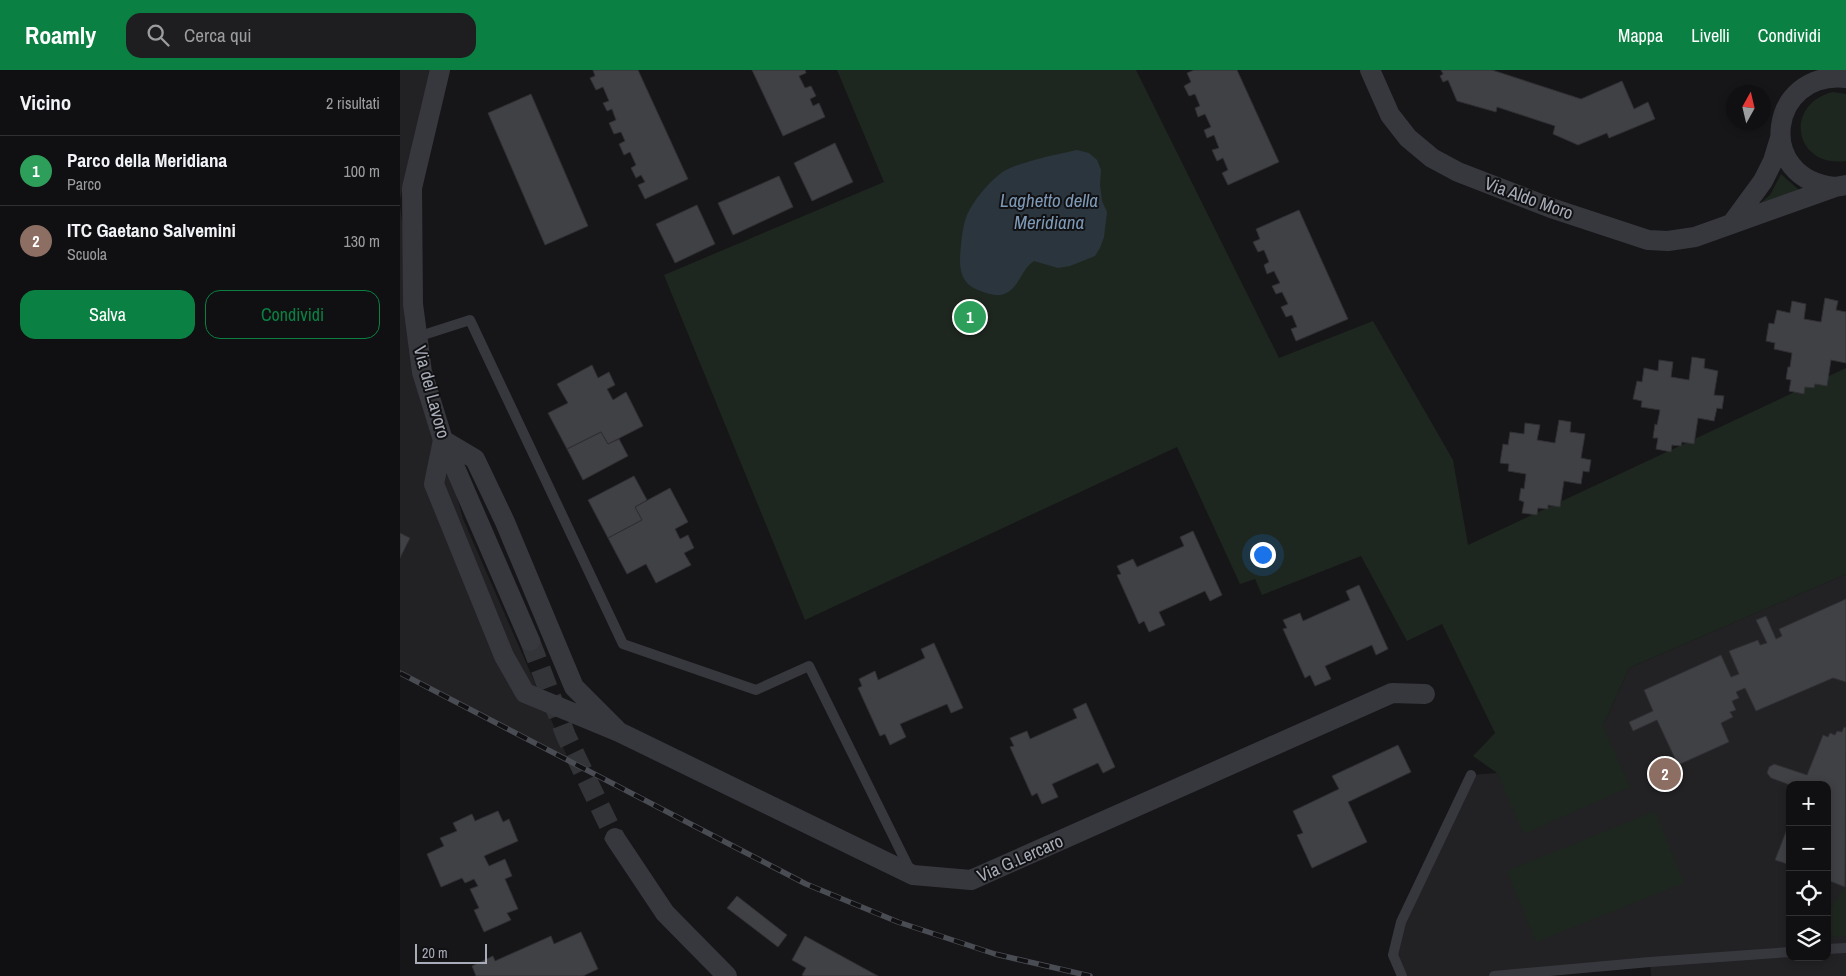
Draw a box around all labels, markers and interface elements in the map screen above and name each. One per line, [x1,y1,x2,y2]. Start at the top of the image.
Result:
search box [126,13,476,58]
text: Roamly [25,19,96,51]
icon: search [144,21,172,49]
text: Cerca qui [184,22,252,48]
text: Mappa [1618,23,1663,48]
text: Livelli [1691,23,1730,48]
text: Condividi [1758,23,1821,48]
north arrow [1726,85,1771,130]
text: Vicino [20,88,71,117]
text: 2 risultati [326,92,380,114]
text: Parco della Meridiana [67,147,227,173]
text: 1 [32,160,40,182]
text: 100 m [344,160,380,182]
street label: Via Aldo Moro [1481,170,1577,226]
text: Parco [67,173,101,195]
water label: Laghetto della Meridiana [1000,187,1098,235]
text: ITC Gaetano Salvemini [67,217,236,243]
text: 2 [32,230,40,252]
text: 130 m [344,230,380,252]
text: Scuola [67,243,107,265]
button: Salva [20,290,195,339]
button: Condividi [205,290,380,339]
pin: 1 [954,298,986,336]
street label: Via del Lavoro [408,343,456,441]
your location [1250,542,1276,568]
pin: 2 [1649,755,1681,793]
map controls [1786,781,1831,961]
button: + [1786,781,1831,826]
button: − [1786,826,1831,871]
street label: Via G.Lercaro [973,828,1067,888]
button: locate [1786,871,1831,916]
button: layers [1786,916,1831,961]
scale bar [415,941,488,964]
text: 20 m [422,944,448,962]

